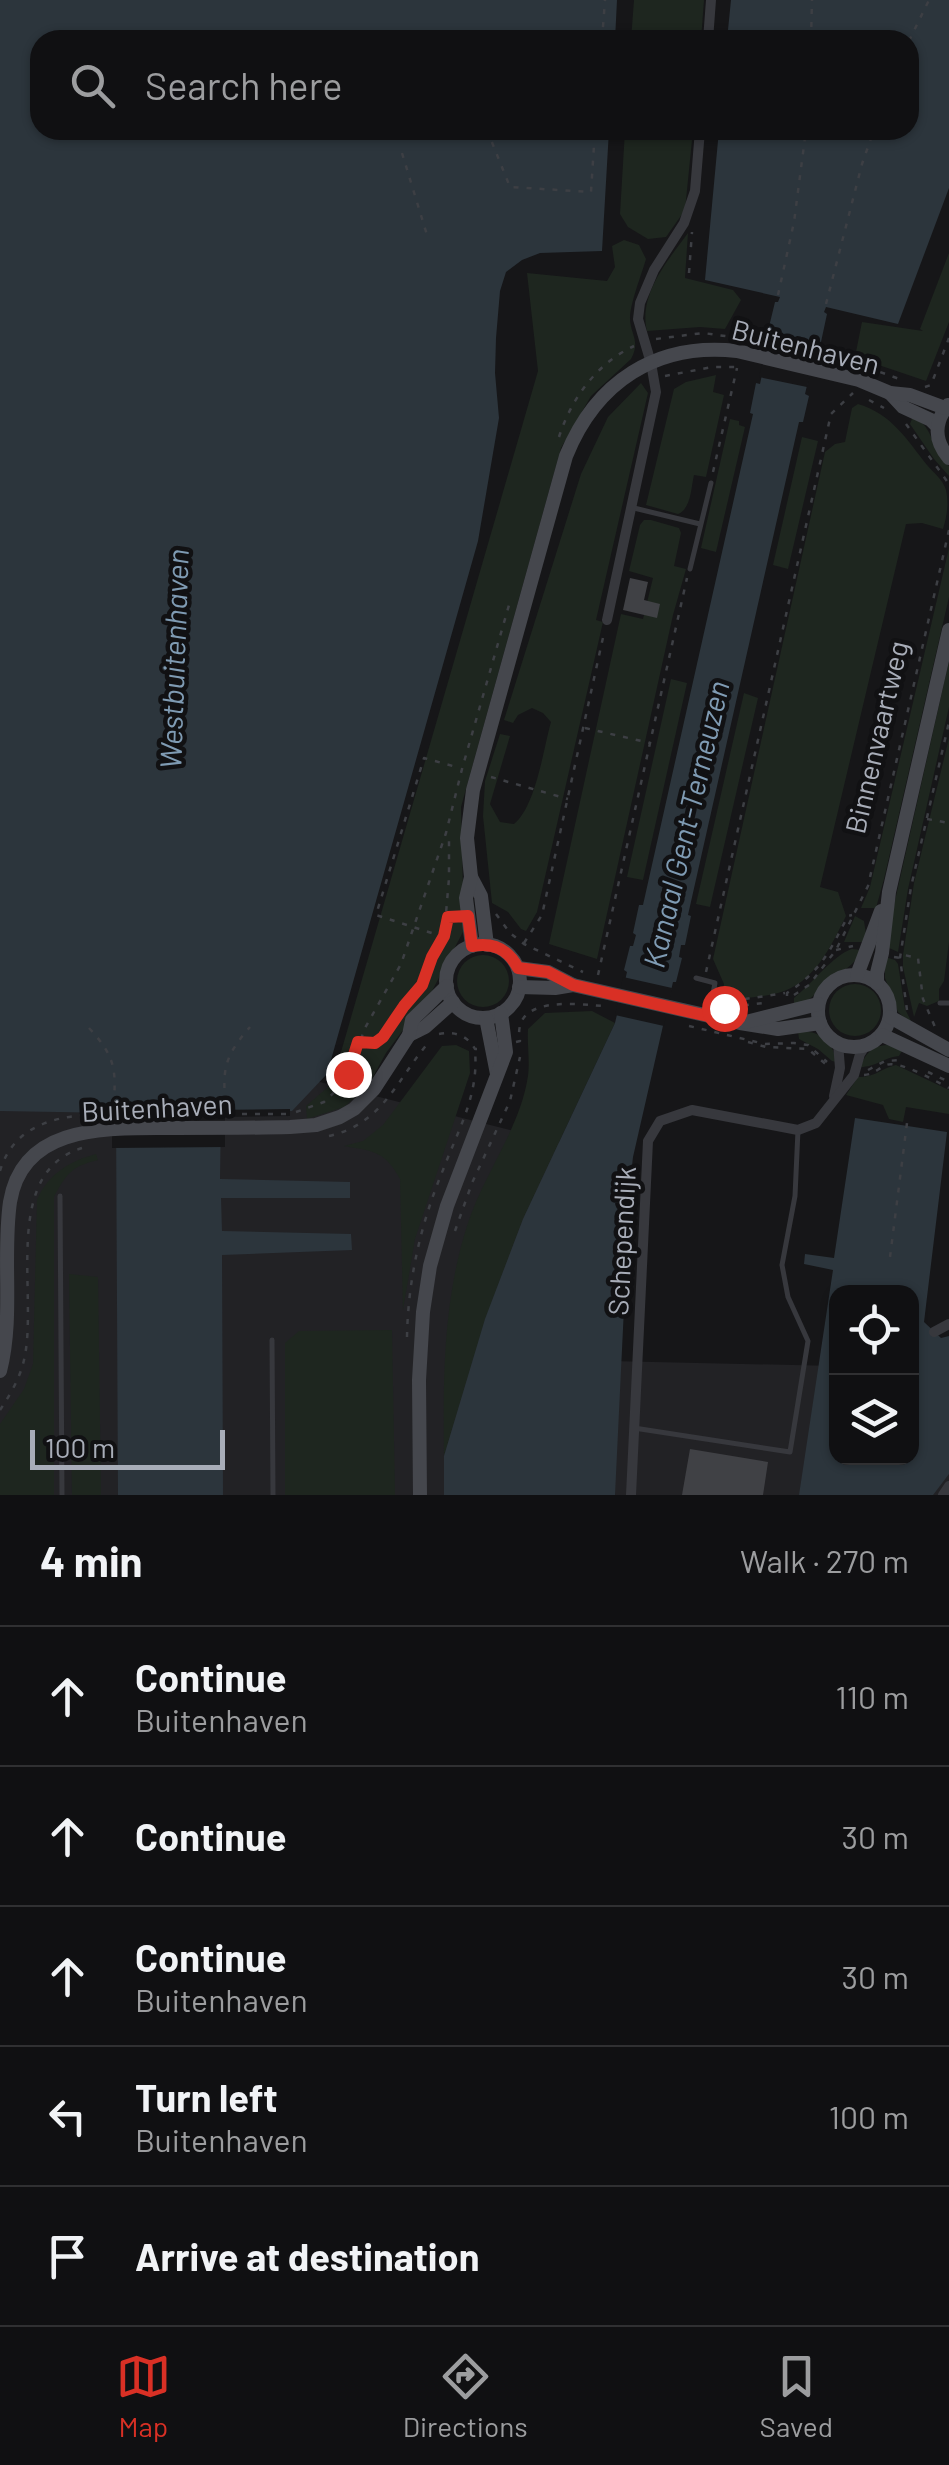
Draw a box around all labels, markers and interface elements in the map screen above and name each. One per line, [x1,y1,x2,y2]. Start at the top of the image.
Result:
search box [30,30,919,140]
icon: search [65,58,120,113]
text: Search here [145,62,343,108]
street label: Buitenhaven [729,311,883,381]
water label: Westbuitenhaven [151,548,195,770]
street label: Binnenvaartweg [837,637,915,837]
water label: Kanaal Gent-Terneuzen [634,677,736,971]
route start [702,986,748,1032]
route end [326,1052,372,1098]
street label: Buitenhaven [81,1086,233,1128]
street label: Schependijk [600,1166,642,1316]
map controls [829,1285,919,1465]
button: locate [829,1285,919,1375]
button: layers [829,1375,919,1465]
scale bar [30,1425,225,1470]
text: 100 m [45,1430,115,1464]
text: 4 min [40,1535,143,1585]
text: Walk · 270 m [740,1541,909,1579]
text: Continue [135,1654,286,1700]
icon: ahead [40,1669,95,1724]
text: 110 m [836,1677,909,1715]
text: Buitenhaven [135,1700,308,1738]
icon: ahead [40,1809,95,1864]
text: Continue [135,1813,286,1859]
text: 30 m [842,1817,909,1855]
text: Continue [135,1934,286,1980]
icon: ahead [40,1949,95,2004]
text: 30 m [842,1957,909,1995]
text: Buitenhaven [135,1980,308,2018]
text: Turn left [135,2074,278,2120]
icon: left [40,2089,95,2144]
text: 100 m [829,2097,909,2135]
text: Buitenhaven [135,2120,308,2158]
icon: arrive [40,2229,95,2284]
text: Arrive at destination [135,2233,480,2279]
tab: Map [116,2349,171,2443]
tab: Directions [403,2349,528,2443]
tab: Saved [760,2349,833,2443]

